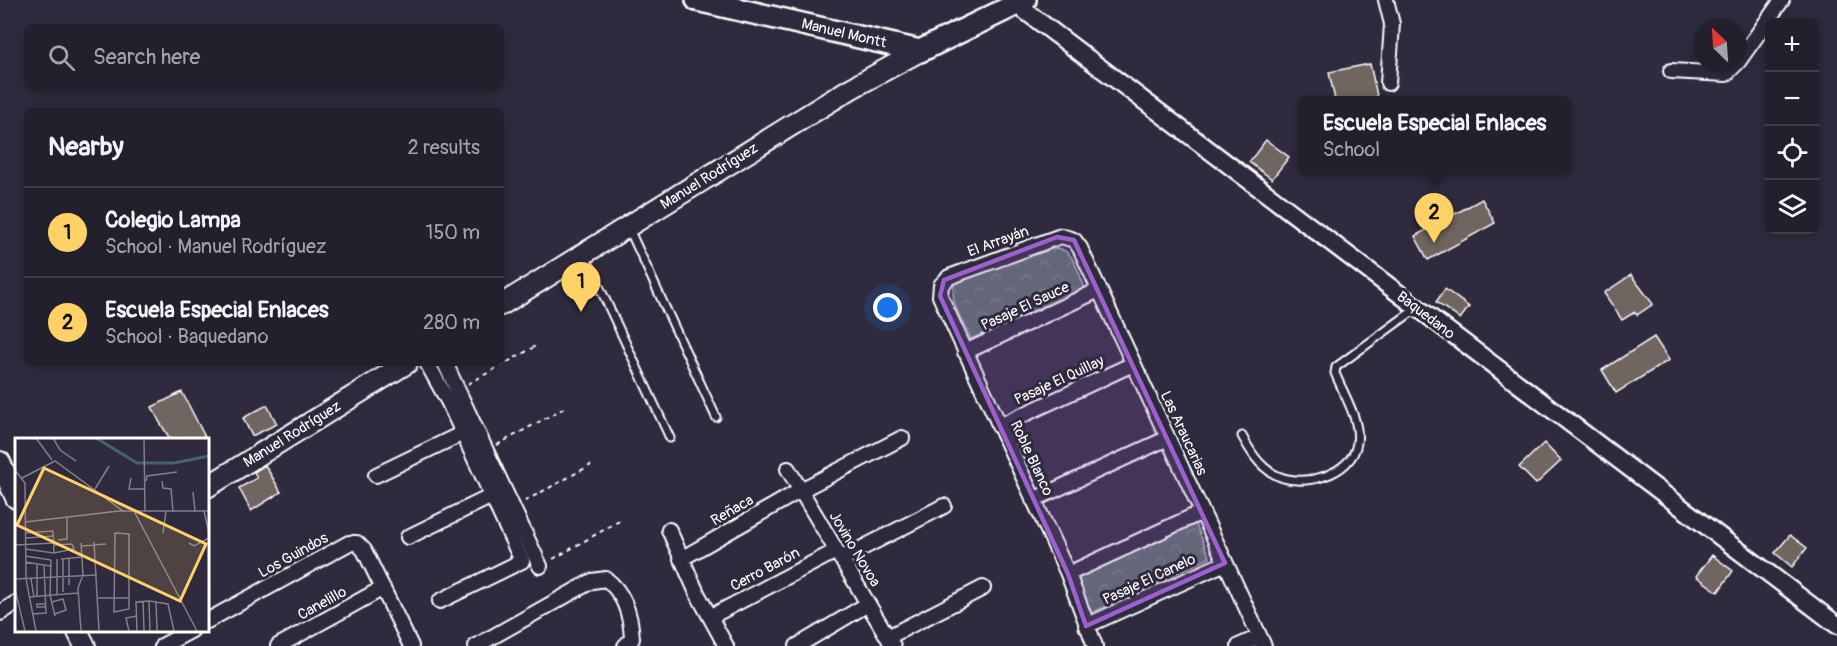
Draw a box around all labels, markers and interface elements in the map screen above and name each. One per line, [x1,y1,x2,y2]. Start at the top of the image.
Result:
street label: Manuel Montt [800,14,889,53]
north arrow [1693,18,1747,72]
map controls [1765,18,1819,234]
button: + [1765,18,1819,72]
search box [24,24,504,90]
icon: search [45,41,78,74]
text: Search here [93,43,200,71]
button: − [1765,72,1819,126]
popup [1298,96,1571,174]
text: Escuela Especial Enlaces [1323,109,1546,137]
button: locate [1765,126,1819,180]
text: Nearby [48,131,124,163]
text: 2 results [408,135,480,160]
text: School [1323,137,1380,162]
street label: Manuel Rodríguez [657,139,762,214]
button: layers [1765,180,1819,234]
pin: 2 [1414,194,1454,243]
text: Colegio Lampa [105,206,241,234]
text: 1 [64,220,71,245]
text: 150 m [426,220,480,245]
street label: El Arrayán [965,222,1031,261]
text: School · Manuel Rodríguez [105,234,326,259]
pin: 1 [562,262,600,312]
street label: Pasaje El Sauce [978,278,1073,335]
street label: Baquedano [1393,287,1459,343]
your location [873,293,902,322]
text: Escuela Especial Enlaces [105,296,329,324]
text: 2 [62,310,73,335]
text: 280 m [423,310,480,335]
text: School · Baquedano [105,324,268,349]
street label: Pasaje El Quillay [1011,351,1108,410]
street label: Las Araucarias [1156,388,1212,479]
street label: Manuel Rodríguez [240,397,345,472]
street label: Roble Blanco [1006,417,1057,499]
inset map [15,438,208,631]
street label: Reñaca [707,491,757,530]
street label: Jovino Novoa [825,508,885,590]
street label: Los Guindos [255,528,332,582]
street label: Cerro Barón [727,543,803,596]
street label: Pasaje El Canelo [1100,550,1199,609]
street label: Canelillo [294,582,350,625]

